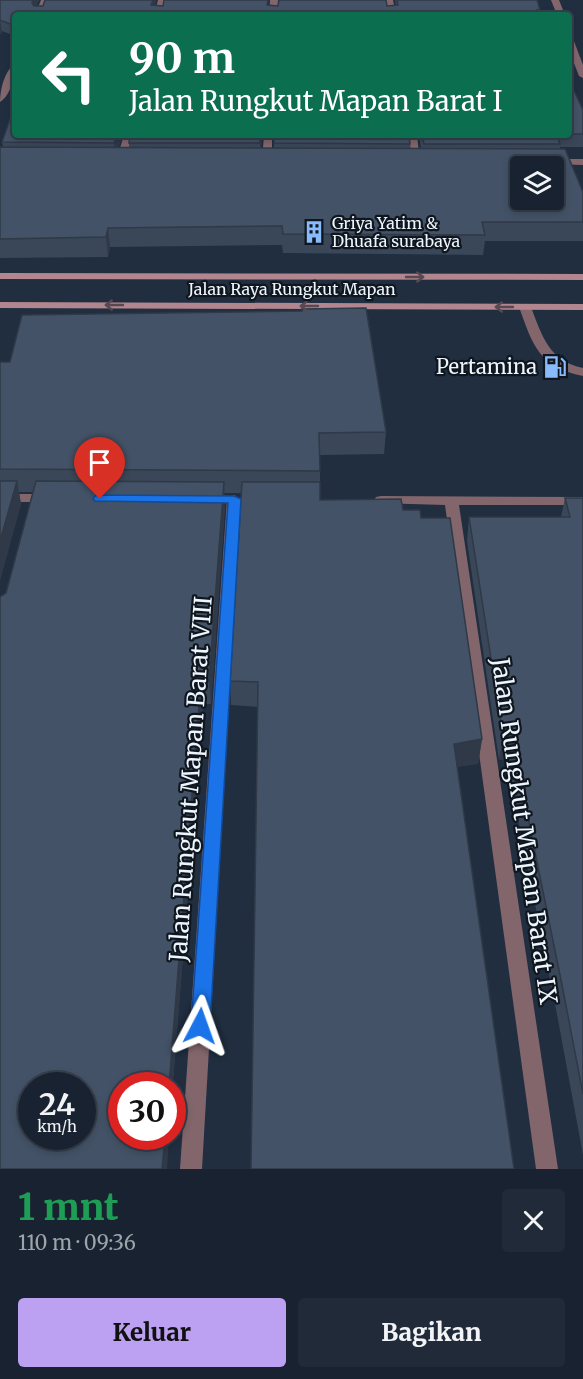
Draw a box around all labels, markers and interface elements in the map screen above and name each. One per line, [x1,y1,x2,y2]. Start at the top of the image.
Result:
text: 90 m [129,32,235,84]
icon: left [30,36,108,114]
text: Jalan Rungkut Mapan Barat I [129,84,503,118]
map controls [510,156,564,210]
button: layers [510,156,564,210]
place label: Griya Yatim & Dhuafa surabaya [332,213,461,251]
building icon: Griya Yatim & Dhuafa surabaya [301,219,327,245]
one-way arrow [405,271,425,283]
street label: Jalan Raya Rungkut Mapan [187,279,396,299]
one-way arrow [104,299,124,311]
one-way arrow [299,300,319,312]
one-way arrow [494,301,514,313]
place label: Pertamina [436,354,537,379]
fuel station icon: Pertamina [542,354,568,380]
pin [74,437,125,499]
icon: arrive [83,446,116,479]
street label: Jalan Rungkut Mapan Barat VIII [162,595,219,964]
street label: Jalan Rungkut Mapan Barat IX [485,655,564,1007]
position arrow [168,994,232,1058]
speed limit sign: 30 [108,1072,186,1150]
text: 24 [39,1085,75,1123]
text: km/h [37,1117,77,1136]
text: 1 mnt [18,1185,119,1230]
button: close [502,1189,565,1252]
text: 110 m · 09:36 [18,1230,136,1255]
button: Keluar [18,1298,286,1367]
button: Bagikan [298,1298,565,1367]

